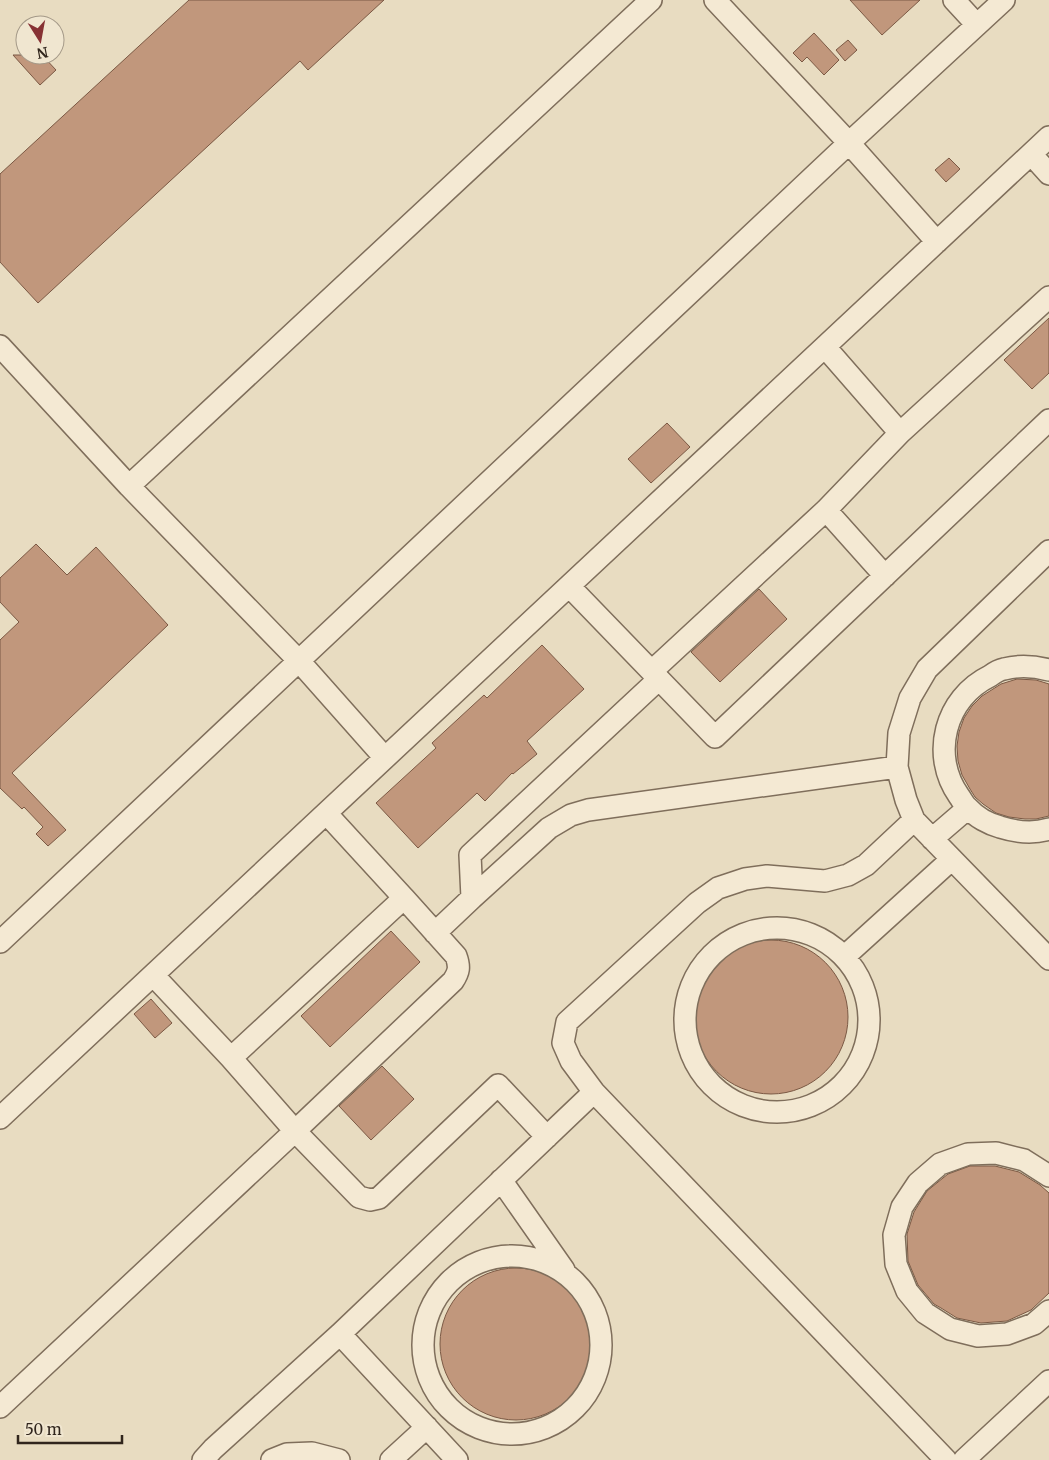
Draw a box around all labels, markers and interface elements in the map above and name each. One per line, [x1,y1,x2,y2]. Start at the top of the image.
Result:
north arrow [15,15,65,65]
text: N [35,43,50,63]
scale bar [18,1412,121,1444]
text: 50 m [25,1420,62,1439]

